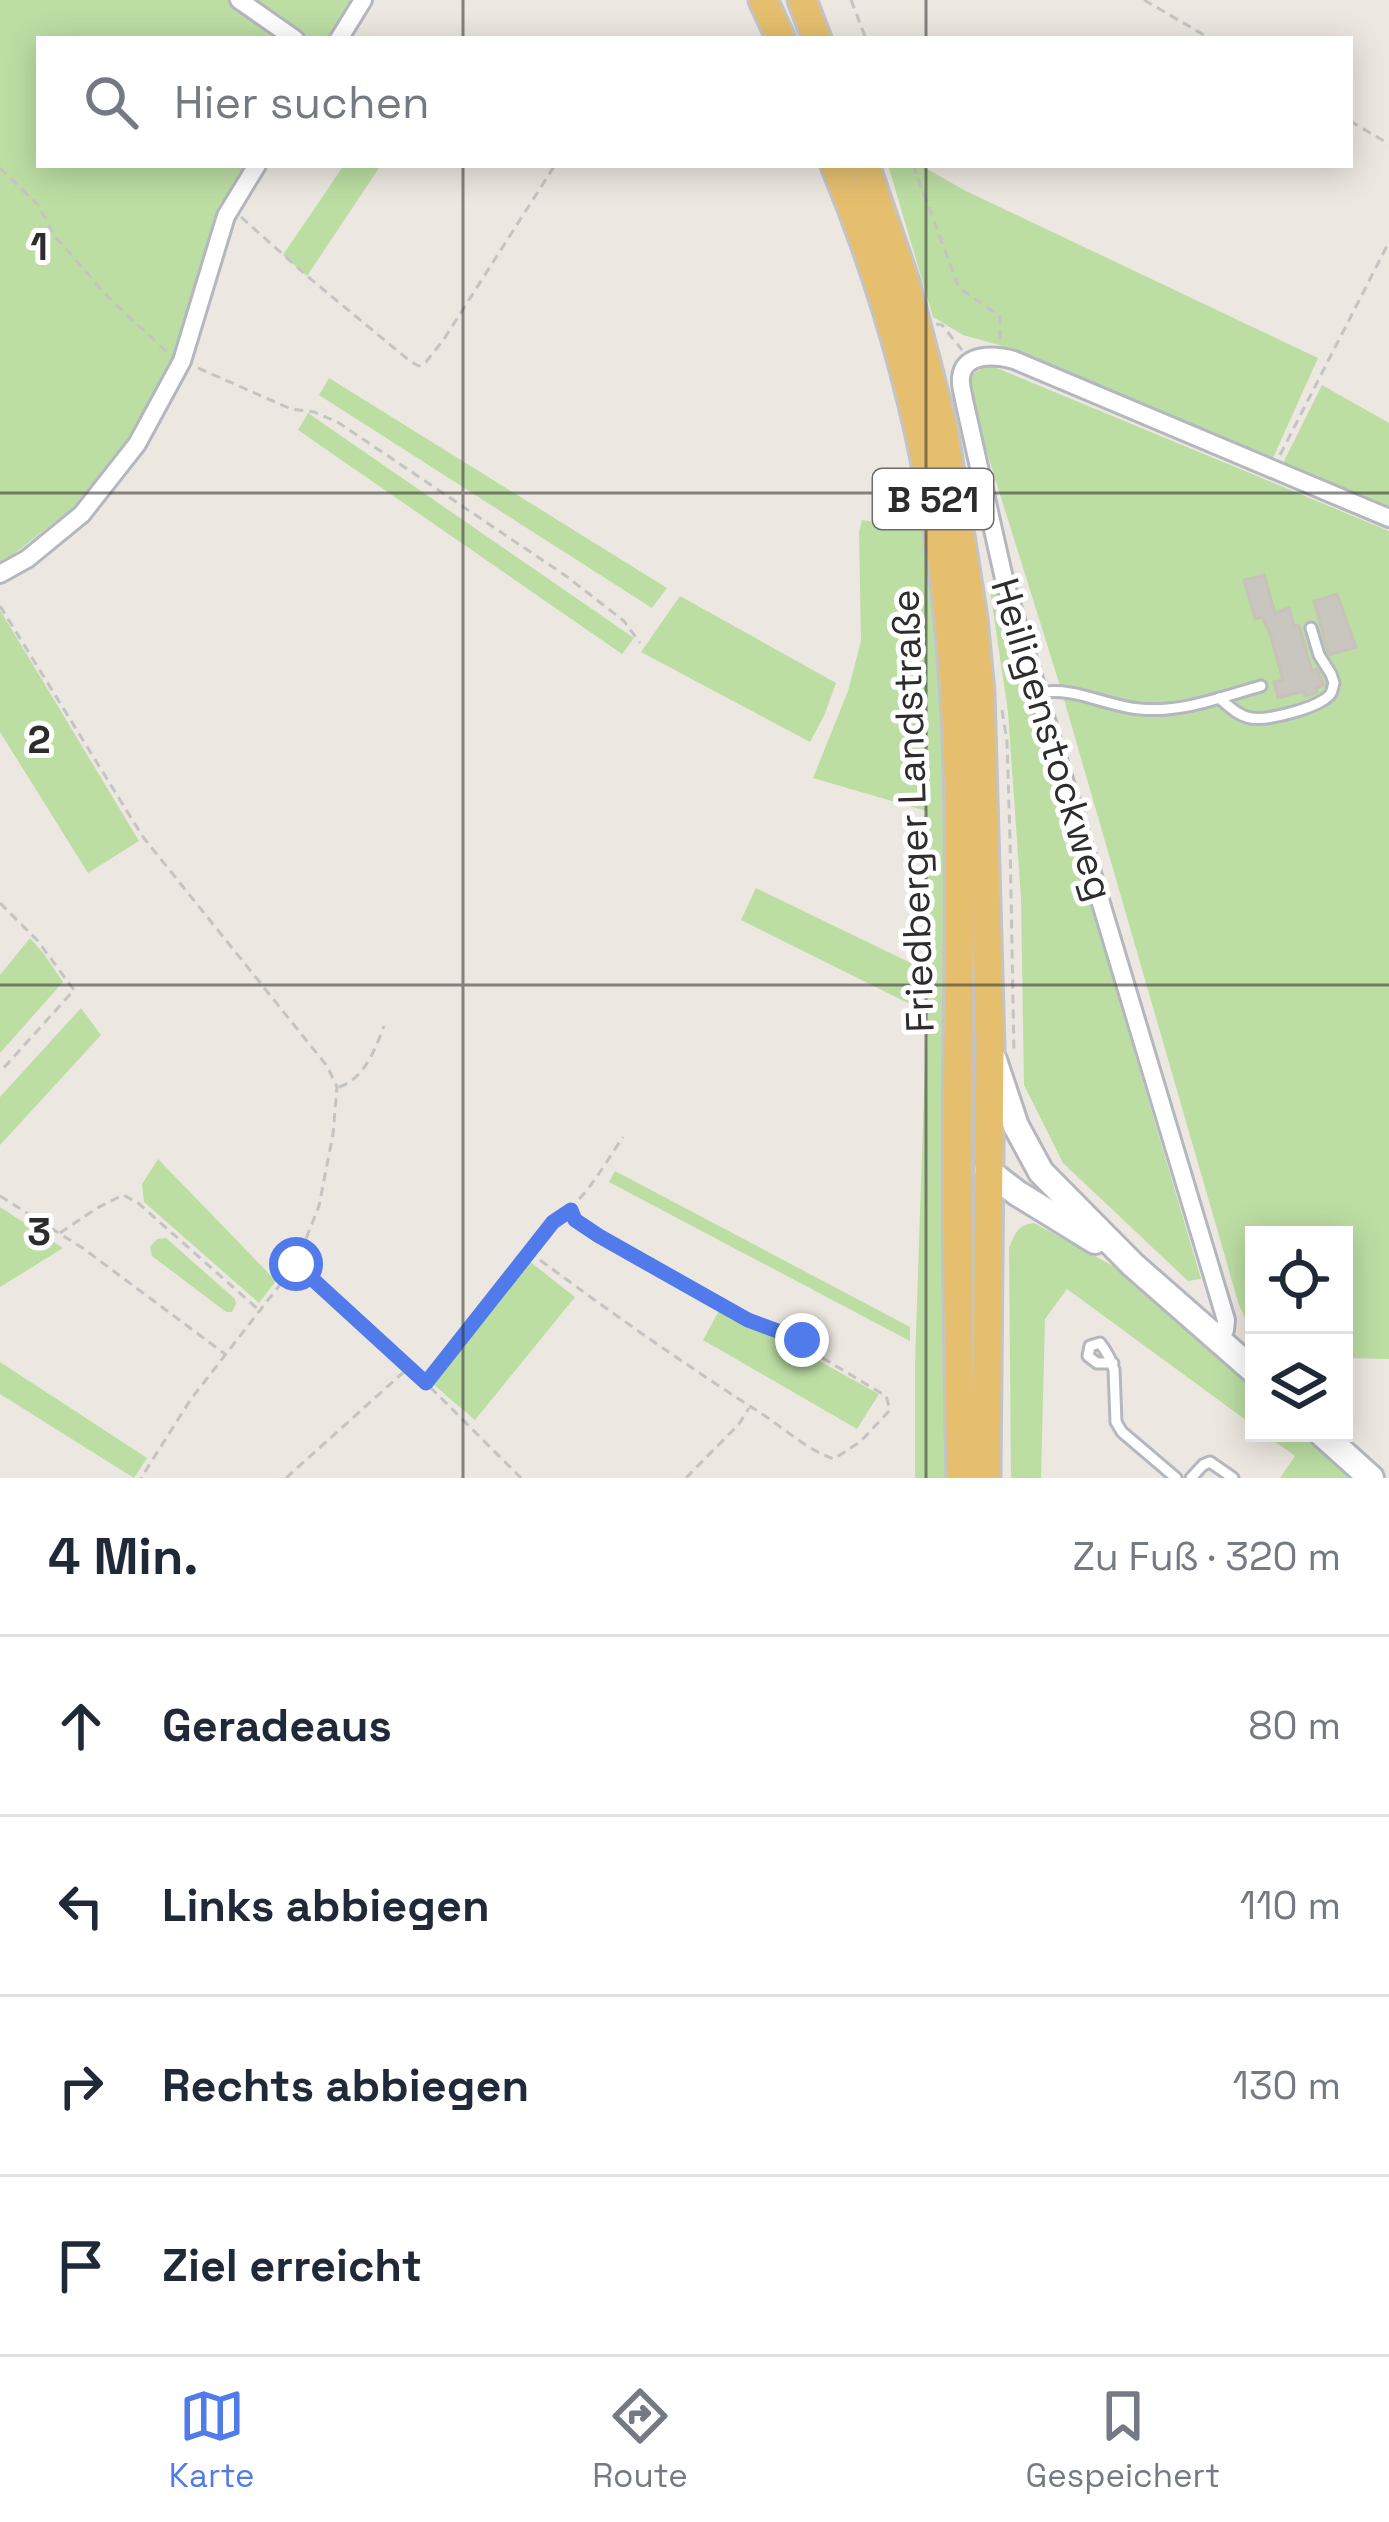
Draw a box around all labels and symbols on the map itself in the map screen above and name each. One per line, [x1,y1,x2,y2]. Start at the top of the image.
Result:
text: 1 [30,222,48,271]
road number: B 521 [873,469,993,529]
street label: Heiligenstockweg [980,572,1125,906]
street label: Friedberger Landstraße [880,589,945,1033]
text: 2 [27,715,51,764]
text: 3 [27,1207,51,1256]
route start [269,1237,323,1291]
route end [775,1313,829,1367]

